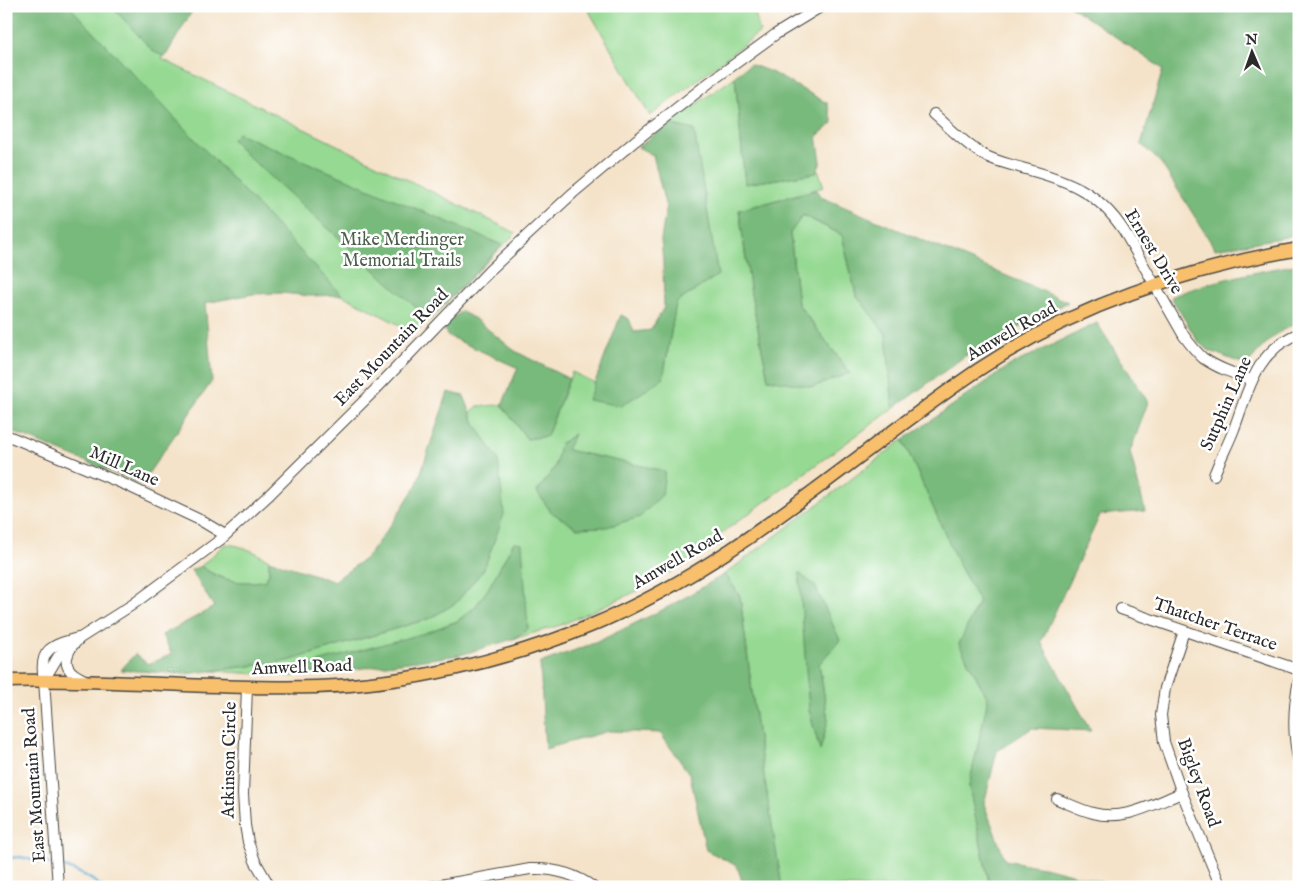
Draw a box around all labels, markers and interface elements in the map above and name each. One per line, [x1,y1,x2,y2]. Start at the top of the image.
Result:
north arrow [1228,28,1278,78]
text: N [1244,31,1258,49]
street label: Ernest Drive [1119,205,1187,299]
park label: Mike Merdinger Memorial Trails [340,229,464,273]
street label: East Mountain Road [330,284,454,412]
street label: Amwell Road [962,297,1062,368]
street label: Sutphin Lane [1196,353,1258,455]
street label: Mill Lane [86,441,162,493]
street label: Amwell Road [628,525,728,596]
street label: Thatcher Terrace [1150,593,1280,657]
street label: Amwell Road [250,655,353,681]
street label: Atkinson Circle [217,701,243,820]
street label: East Mountain Road [18,707,52,863]
street label: Bigley Road [1171,735,1225,831]

